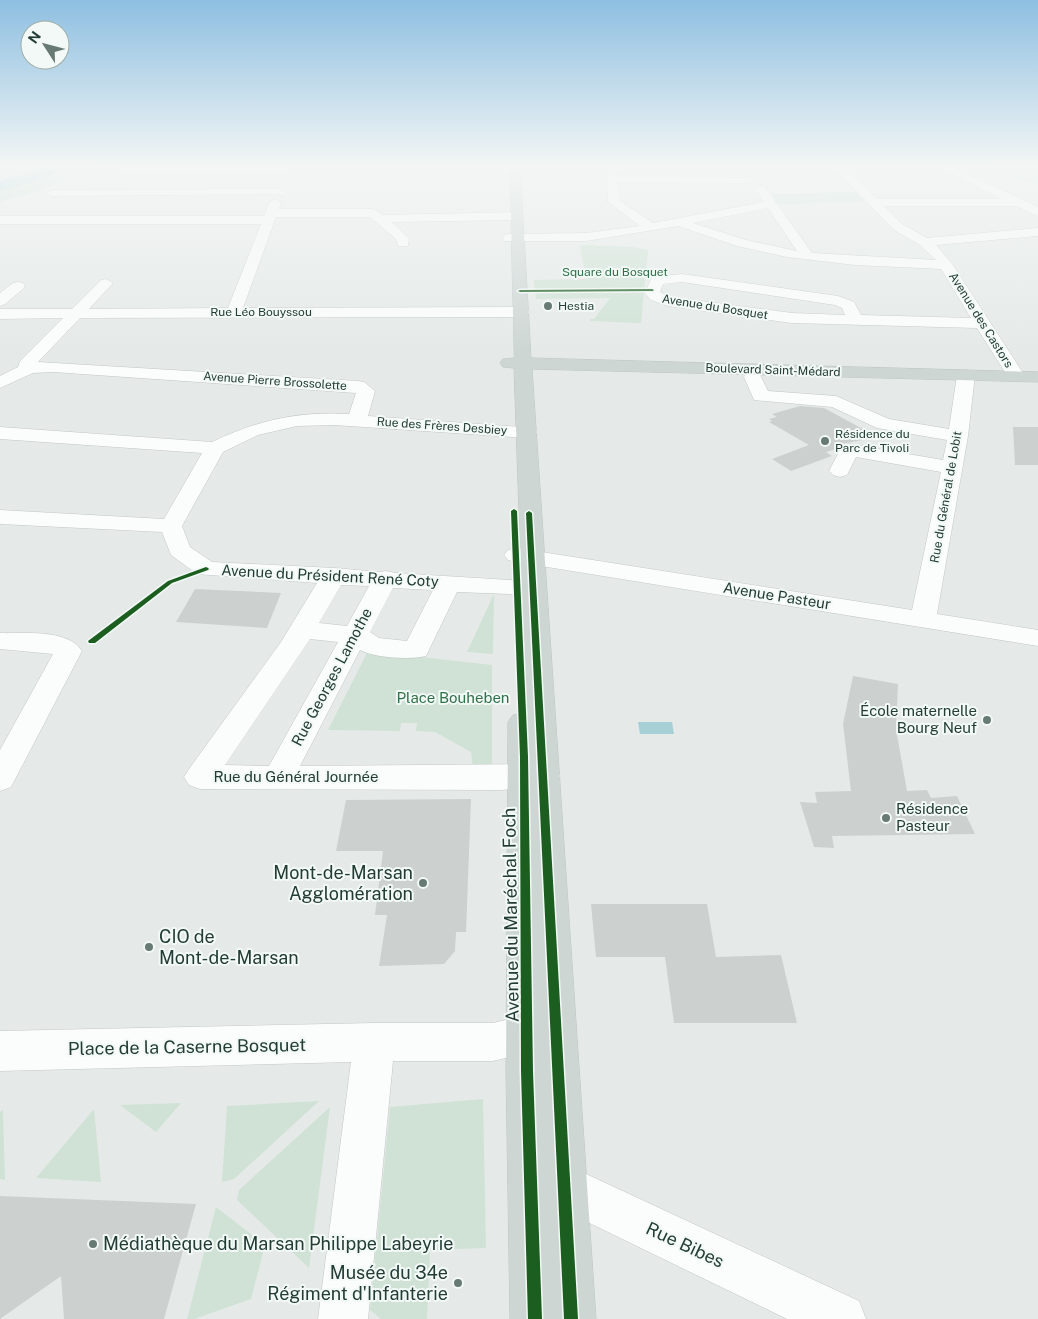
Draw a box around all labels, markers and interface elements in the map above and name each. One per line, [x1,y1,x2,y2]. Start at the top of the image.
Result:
north arrow [20,20,70,70]
text: N [25,28,44,46]
park label: Square du Bosquet [562,265,668,279]
street label: Avenue des Castors [946,270,1016,370]
street label: Avenue du Bosquet [661,292,769,322]
place label: Hestia [558,299,594,313]
marker: Hestia [542,300,554,312]
street label: Rue Léo Bouyssou [210,305,312,319]
street label: Boulevard Saint-Médard [705,361,841,379]
street label: Avenue Pierre Brossolette [203,369,347,393]
street label: Rue des Frères Desbiey [376,414,508,438]
place label: Résidence du Parc de Tivoli [835,427,910,455]
street label: Rue du Général de Lobit [928,430,965,564]
marker: Résidence du Parc de Tivoli [819,435,831,447]
street label: Avenue du Président René Coty [221,561,439,590]
street label: Avenue Pasteur [722,579,832,612]
street label: Rue Georges Lamothe [288,605,375,749]
park label: Place Bouheben [396,689,510,706]
place label: École maternelle Bourg Neuf [860,702,977,736]
marker: École maternelle Bourg Neuf [981,714,993,726]
street label: Rue du Général Journée [213,768,379,785]
place label: Résidence Pasteur [896,800,968,834]
street label: Avenue du Maréchal Foch [498,807,523,1023]
marker: Résidence Pasteur [880,812,892,824]
place label: Mont-de-Marsan Agglomération [273,862,413,904]
marker: Mont-de-Marsan Agglomération [417,877,429,889]
place label: CIO de Mont-de-Marsan [159,926,299,968]
marker: CIO de Mont-de-Marsan [143,941,155,953]
street label: Place de la Caserne Bosquet [68,1034,306,1059]
street label: Rue Bibes [643,1217,728,1272]
place label: Médiathèque du Marsan Philippe Labeyrie [103,1233,454,1254]
marker: Médiathèque du Marsan Philippe Labeyrie [87,1238,99,1250]
place label: Musée du 34e Régiment d'Infanterie [267,1262,448,1304]
marker: Musée du 34e Régiment d'Infanterie [452,1277,464,1289]

